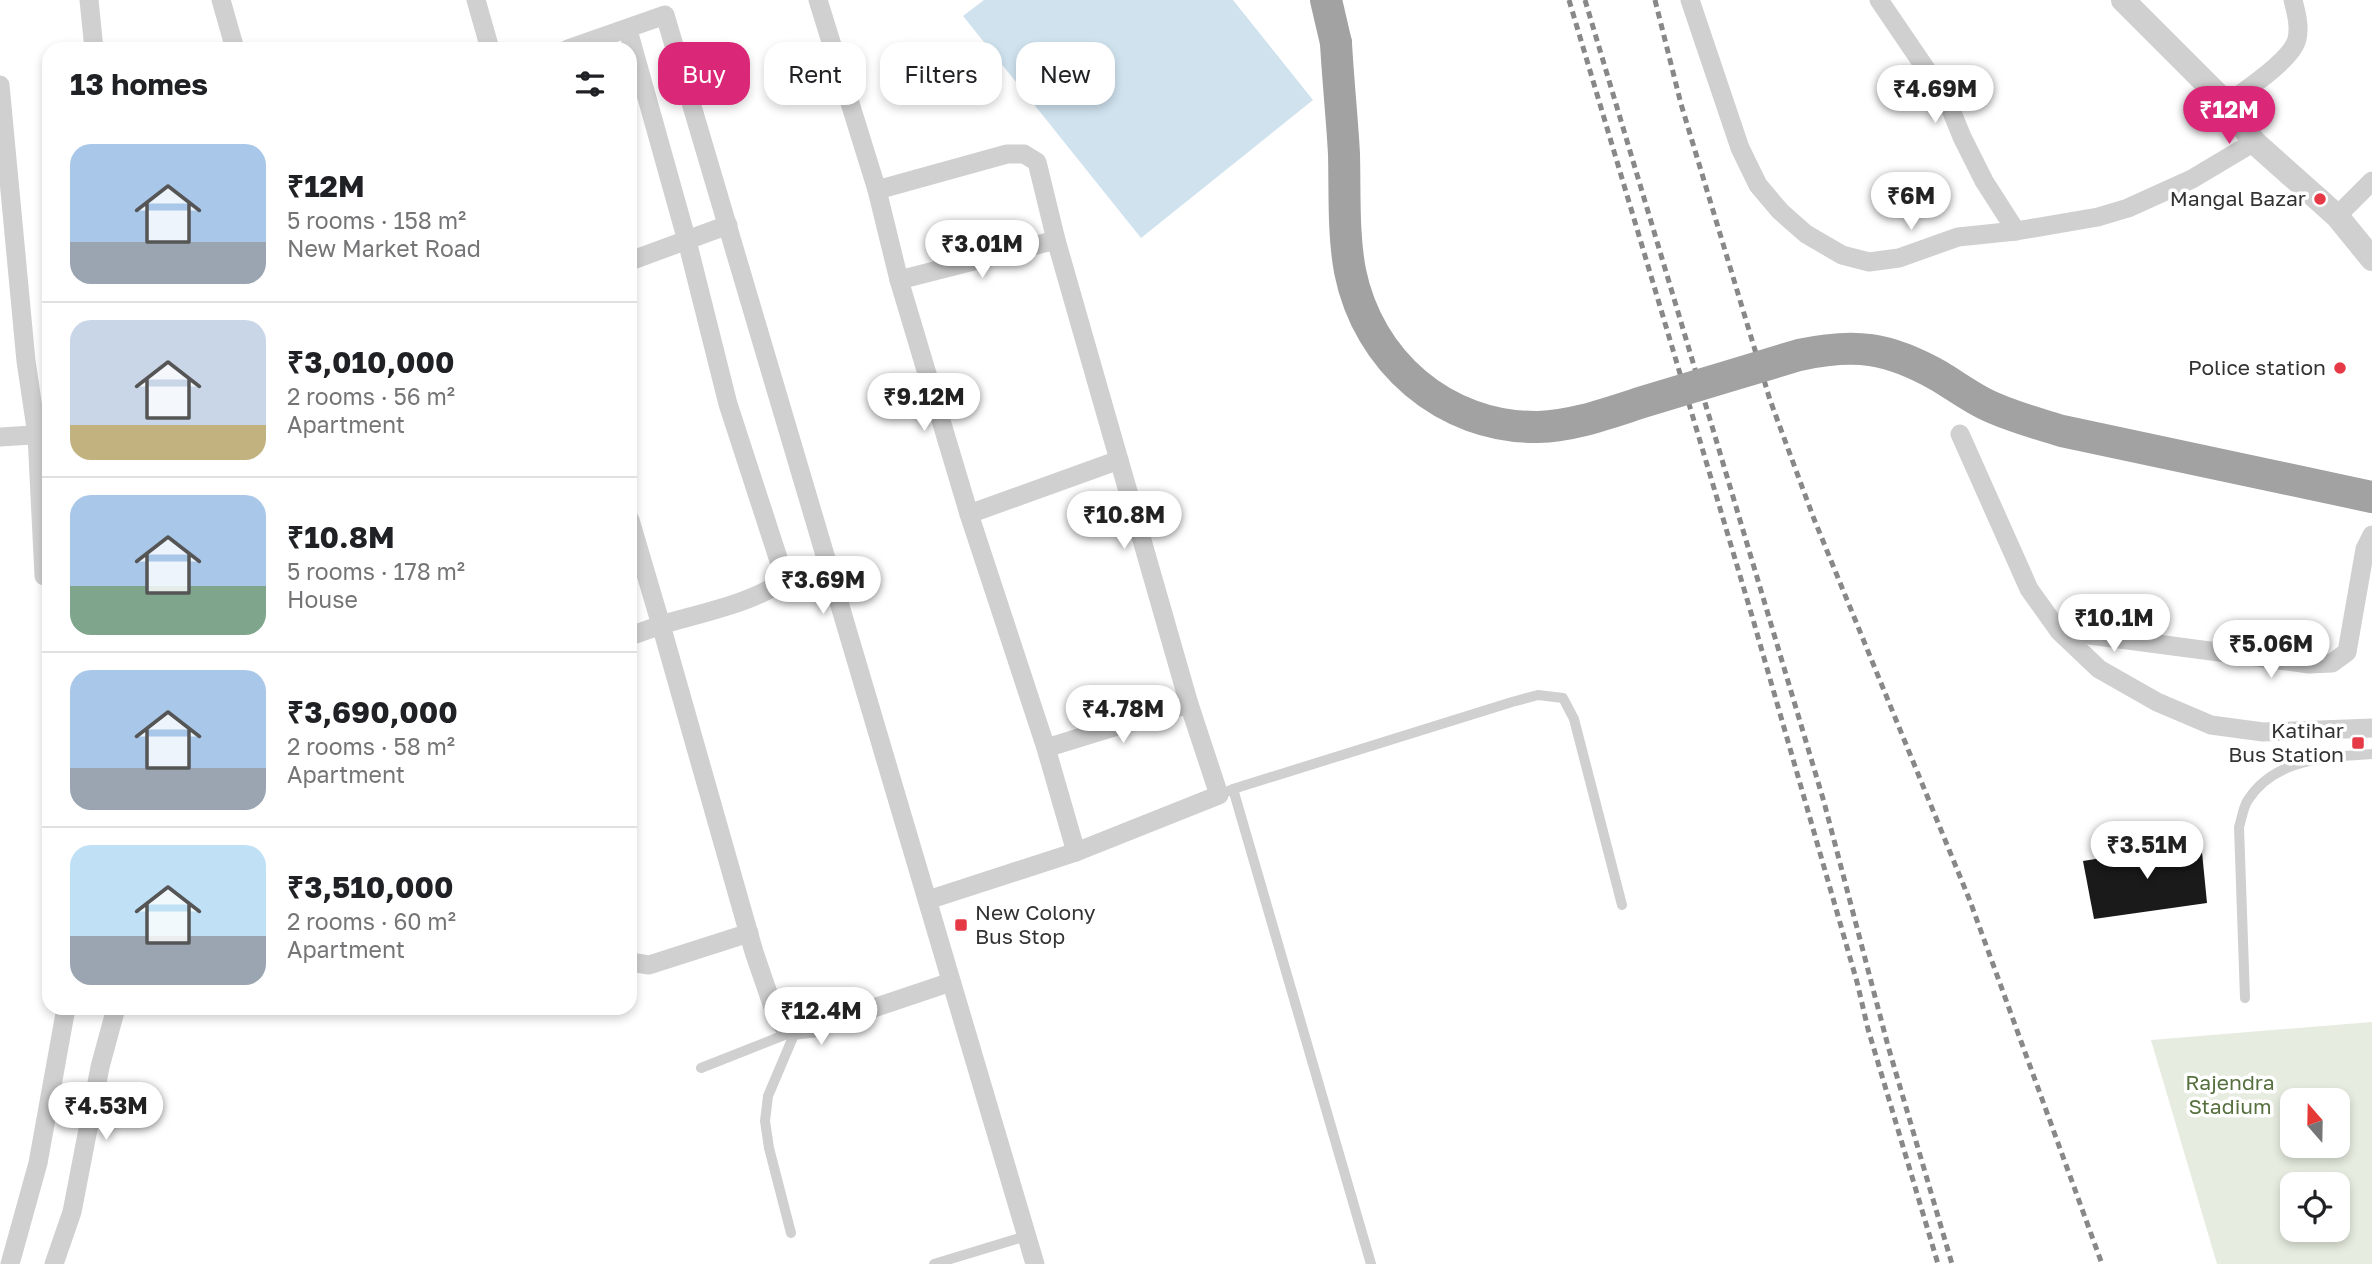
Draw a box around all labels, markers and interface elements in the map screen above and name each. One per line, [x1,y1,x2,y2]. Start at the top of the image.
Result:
chip: Buy [658,42,750,105]
chip: Rent [764,42,866,105]
chip: Filters [880,42,1002,105]
chip: New [1016,42,1115,105]
icon: filters [571,65,609,103]
text: 13 homes [70,66,208,102]
pin: ₹4.69M [1878,66,1992,125]
text: ₹4.69M [1893,74,1977,102]
pin: ₹12M [2188,86,2270,146]
text: ₹12M [2199,95,2259,123]
text: ₹12M [287,168,365,204]
icon: home [126,172,210,256]
pin: ₹6M [1877,173,1945,232]
text: ₹6M [1887,181,1935,209]
place label: Mangal Bazar [2170,185,2306,211]
marker: Mangal Bazar [2312,191,2328,207]
text: 5 rooms · 158 m² [287,206,466,234]
pin: ₹3.01M [925,220,1039,280]
text: ₹3.01M [941,229,1023,257]
text: New Market Road [287,234,481,262]
text: ₹3,010,000 [287,344,455,380]
icon: home [126,348,210,432]
place label: Police station [2188,354,2326,380]
marker: Police station [2332,360,2348,376]
pin: ₹9.12M [867,374,981,433]
text: 2 rooms · 56 m² [287,382,455,410]
text: ₹9.12M [883,382,965,410]
text: Apartment [287,410,405,438]
pin: ₹10.8M [1067,491,1181,551]
text: ₹10.8M [1083,500,1165,528]
text: ₹10.8M [287,519,395,555]
icon: home [126,523,210,607]
pin: ₹3.69M [766,556,880,616]
text: 5 rooms · 178 m² [287,557,465,585]
text: ₹3.69M [781,565,865,593]
text: House [287,585,358,613]
pin: ₹10.1M [2057,594,2171,654]
text: ₹10.1M [2074,603,2154,631]
pin: ₹5.06M [2214,620,2328,680]
text: ₹5.06M [2229,629,2313,657]
pin: ₹4.78M [1066,686,1180,745]
text: ₹3,690,000 [287,694,458,730]
text: ₹4.78M [1082,694,1164,722]
icon: home [126,698,210,782]
place label: Katihar Bus Station [2228,717,2344,767]
text: 2 rooms · 58 m² [287,732,455,760]
marker: Katihar Bus Station [2350,735,2366,751]
text: Apartment [287,760,405,788]
pin: ₹3.51M [2090,822,2204,881]
text: ₹3.51M [2107,830,2187,858]
text: ₹3,510,000 [287,869,453,905]
icon: home [126,873,210,957]
place label: New Colony Bus Stop [975,899,1096,949]
text: 2 rooms · 60 m² [287,907,456,935]
marker: New Colony Bus Stop [953,917,969,933]
text: Apartment [287,935,405,963]
pin: ₹12.4M [764,988,878,1047]
text: ₹12.4M [780,996,862,1024]
park label: Rajendra Stadium [2185,1069,2275,1119]
pin: ₹4.53M [49,1082,163,1142]
north arrow [2280,1088,2350,1158]
map controls [2280,1088,2350,1242]
text: ₹4.53M [64,1091,148,1119]
button: locate [2280,1172,2350,1242]

